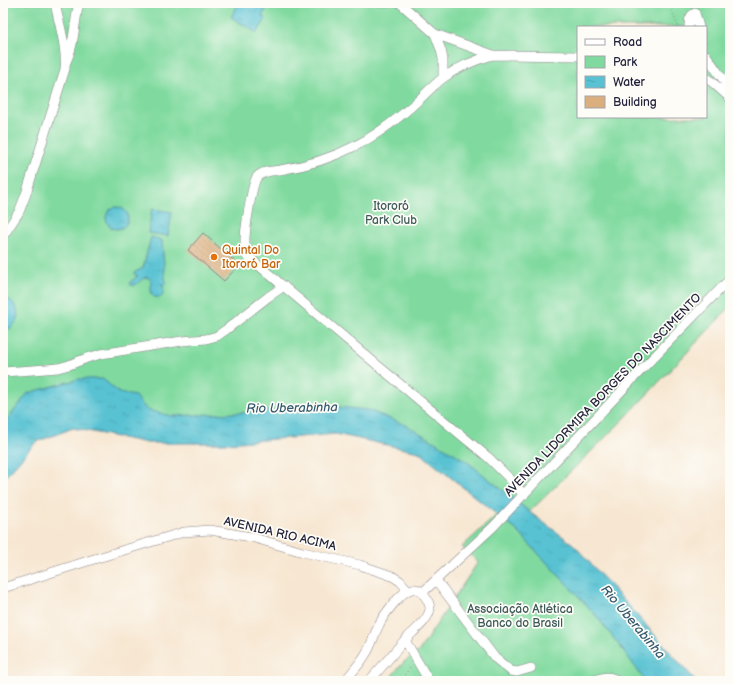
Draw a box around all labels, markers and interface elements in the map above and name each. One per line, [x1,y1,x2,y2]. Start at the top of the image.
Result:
legend [577,26,707,118]
text: Road [613,35,642,50]
text: Park [613,55,637,70]
text: Water [613,75,645,90]
text: Building [613,95,657,110]
park label: Itororó Park Club [365,199,417,228]
place label: Quintal Do Itororó Bar [222,243,281,272]
marker: Quintal Do Itororó Bar [209,252,219,262]
street label: AVENIDA LIDORMIRA BORGES DO NASCIMENTO [502,290,704,500]
water label: Rio Uberabinha [246,399,338,417]
street label: AVENIDA RIO ACIMA [222,514,338,554]
water label: Rio Uberabinha [597,582,669,662]
park label: Associação Atlética Banco do Brasil [467,602,573,631]

